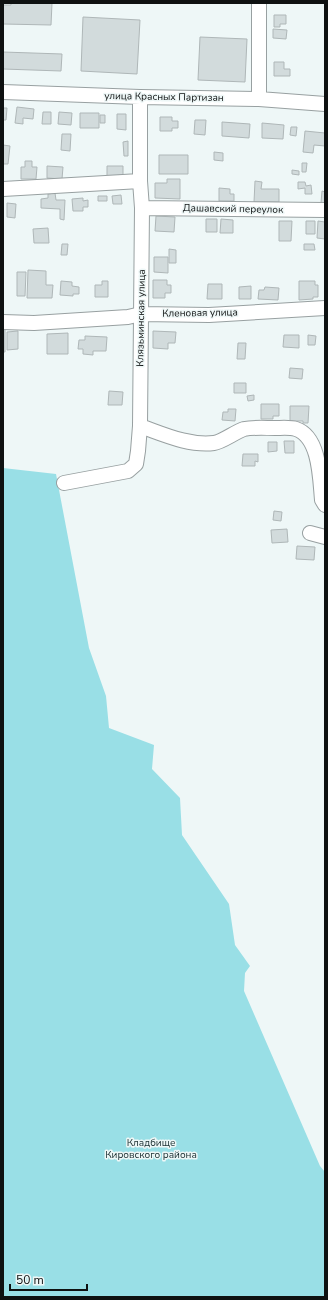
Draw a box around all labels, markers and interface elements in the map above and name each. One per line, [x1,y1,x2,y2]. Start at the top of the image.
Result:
street label: улица Красных Партизан [104,89,224,105]
street label: Дашавский переулок [183,201,284,217]
street label: Клязьминская улица [133,269,149,367]
street label: Кленовая улица [162,305,238,321]
park label: Кладбище Кировского района [105,1136,197,1162]
scale bar [10,1266,87,1292]
text: 50 m [16,1272,44,1288]

